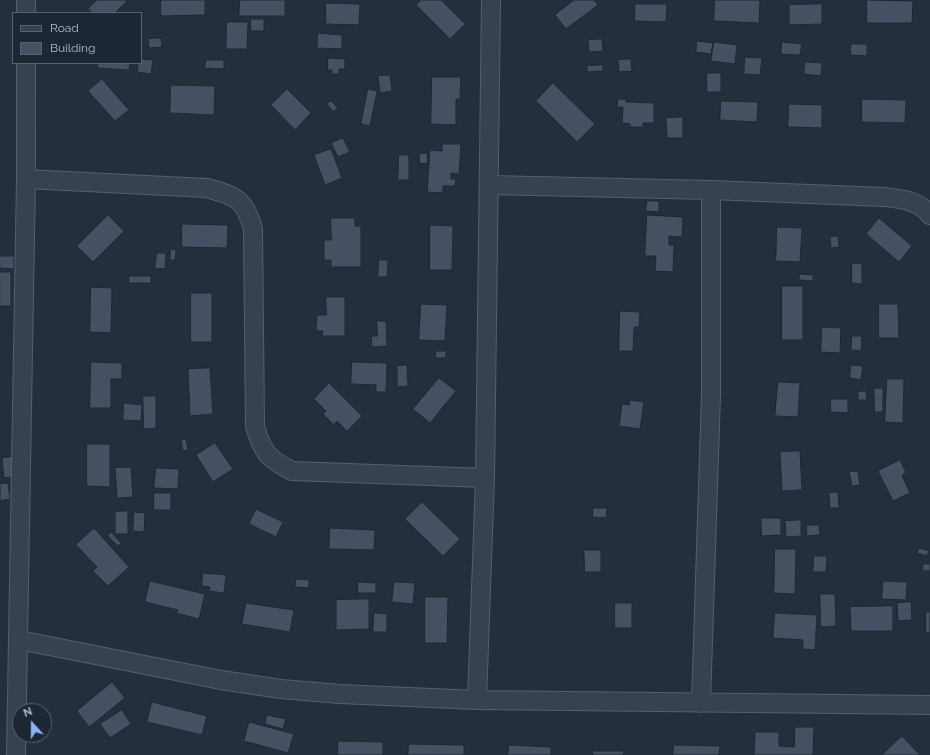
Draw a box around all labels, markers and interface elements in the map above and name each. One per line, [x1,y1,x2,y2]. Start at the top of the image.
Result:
legend [12,12,142,64]
text: Road [50,21,79,35]
text: Building [50,41,96,55]
north arrow [12,703,52,743]
text: N [22,705,34,720]

